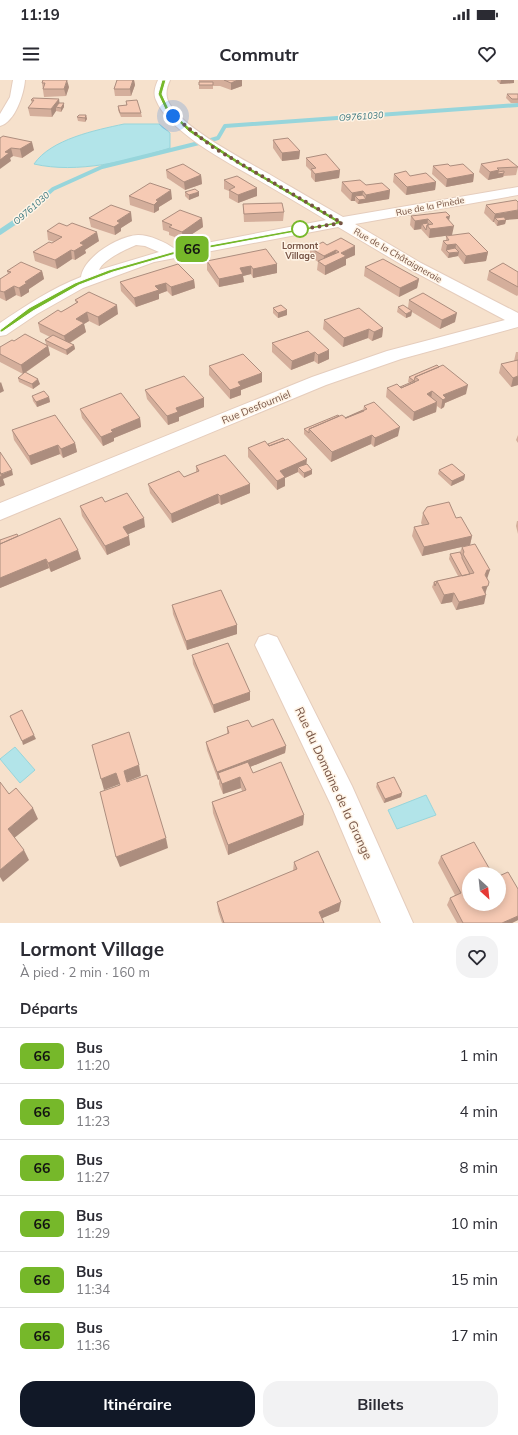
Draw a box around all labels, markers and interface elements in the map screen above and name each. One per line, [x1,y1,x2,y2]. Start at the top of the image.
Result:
text: 11:19 [20,5,60,24]
icon: menu [20,43,42,65]
text: Commutr [219,43,299,66]
icon: heart [476,43,498,65]
your location [163,106,183,126]
water label: O9761030 [338,109,384,123]
water label: O9761030 [11,189,52,227]
street label: Rue de la Pinède [395,194,465,218]
marker: Lormont Village [291,220,309,238]
street label: Rue de la Châtaigneraie [352,225,444,285]
line badge: 66 [174,236,210,262]
text: 66 [184,240,200,258]
place label: Lormont Village [282,240,319,261]
street label: Rue Desfourniel [220,387,292,427]
street label: Rue du Domaine de la Grange [292,704,376,862]
north arrow [462,867,506,911]
map controls [462,867,506,911]
button: heart [456,936,498,978]
text: Lormont Village [20,937,164,961]
text: À pied · 2 min · 160 m [20,964,150,980]
text: Départs [20,999,78,1018]
text: Bus [76,1038,103,1057]
text: 1 min [460,1046,498,1065]
text: 66 [34,1047,50,1065]
text: 11:20 [76,1057,110,1073]
text: Bus [76,1094,103,1113]
text: 4 min [460,1102,498,1121]
text: 66 [34,1103,50,1121]
text: 11:23 [76,1113,110,1129]
text: Bus [76,1150,103,1169]
text: 8 min [460,1158,498,1177]
text: 66 [34,1159,50,1177]
text: 11:27 [76,1169,110,1185]
text: Bus [76,1206,103,1225]
text: 10 min [451,1214,498,1233]
text: 66 [34,1215,50,1233]
text: 11:29 [76,1225,110,1241]
text: Bus [76,1262,103,1281]
text: 15 min [451,1270,498,1289]
text: 66 [34,1271,50,1289]
text: 11:34 [76,1281,110,1297]
text: Bus [76,1318,103,1337]
text: 17 min [451,1326,498,1345]
text: 66 [34,1327,50,1345]
text: 11:36 [76,1337,110,1353]
button: Itinéraire [20,1381,255,1427]
button: Billets [263,1381,498,1427]

